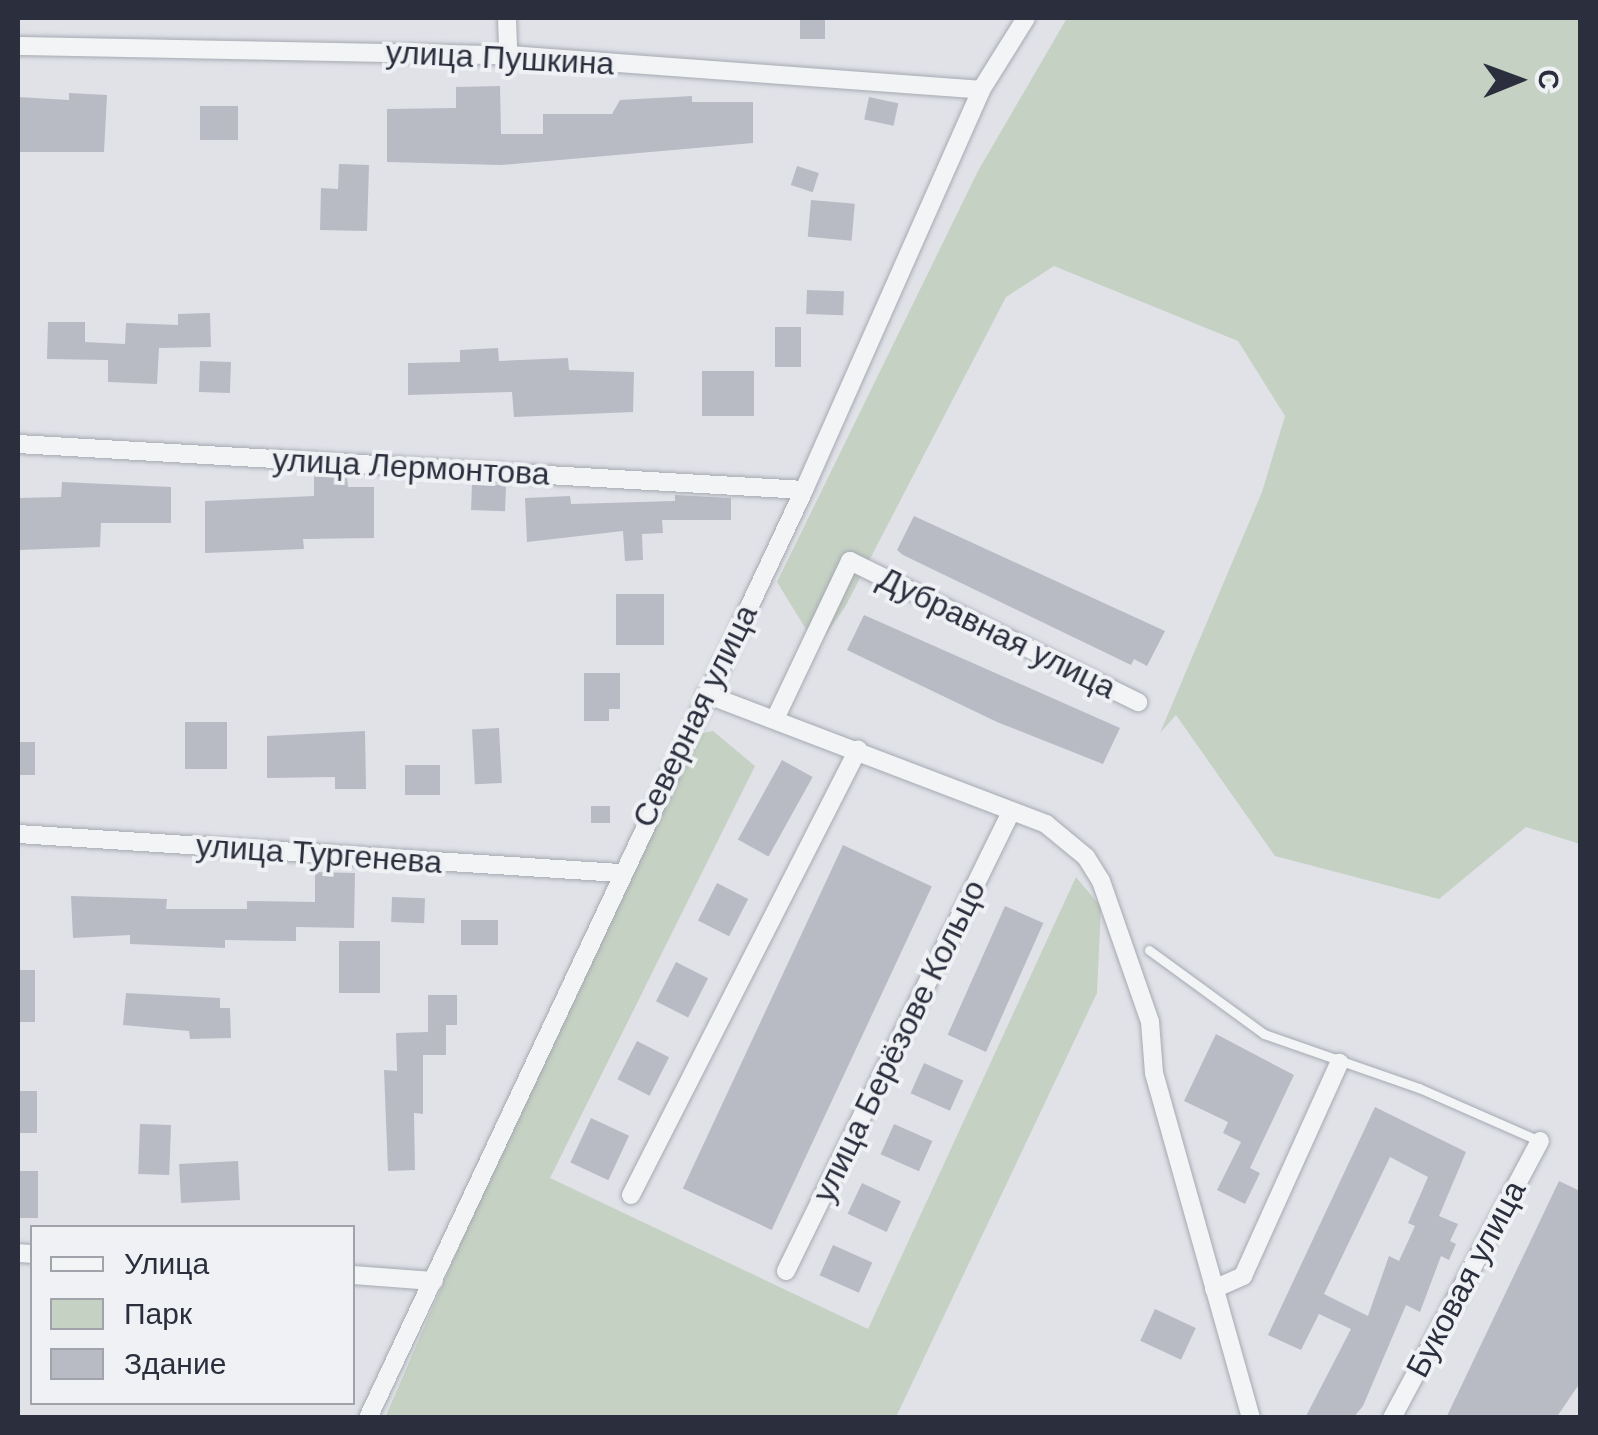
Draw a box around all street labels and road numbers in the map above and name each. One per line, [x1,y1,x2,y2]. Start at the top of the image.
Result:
street label: улица Пушкина [385,33,615,83]
street label: улица Лермонтова [271,441,551,493]
street label: Дубравная улица [872,559,1122,707]
street label: Северная улица [625,598,765,834]
street label: улица Тургенева [195,826,443,882]
street label: улица Берёзове Кольцо [804,874,994,1208]
street label: Буковая улица [1398,1174,1534,1384]

